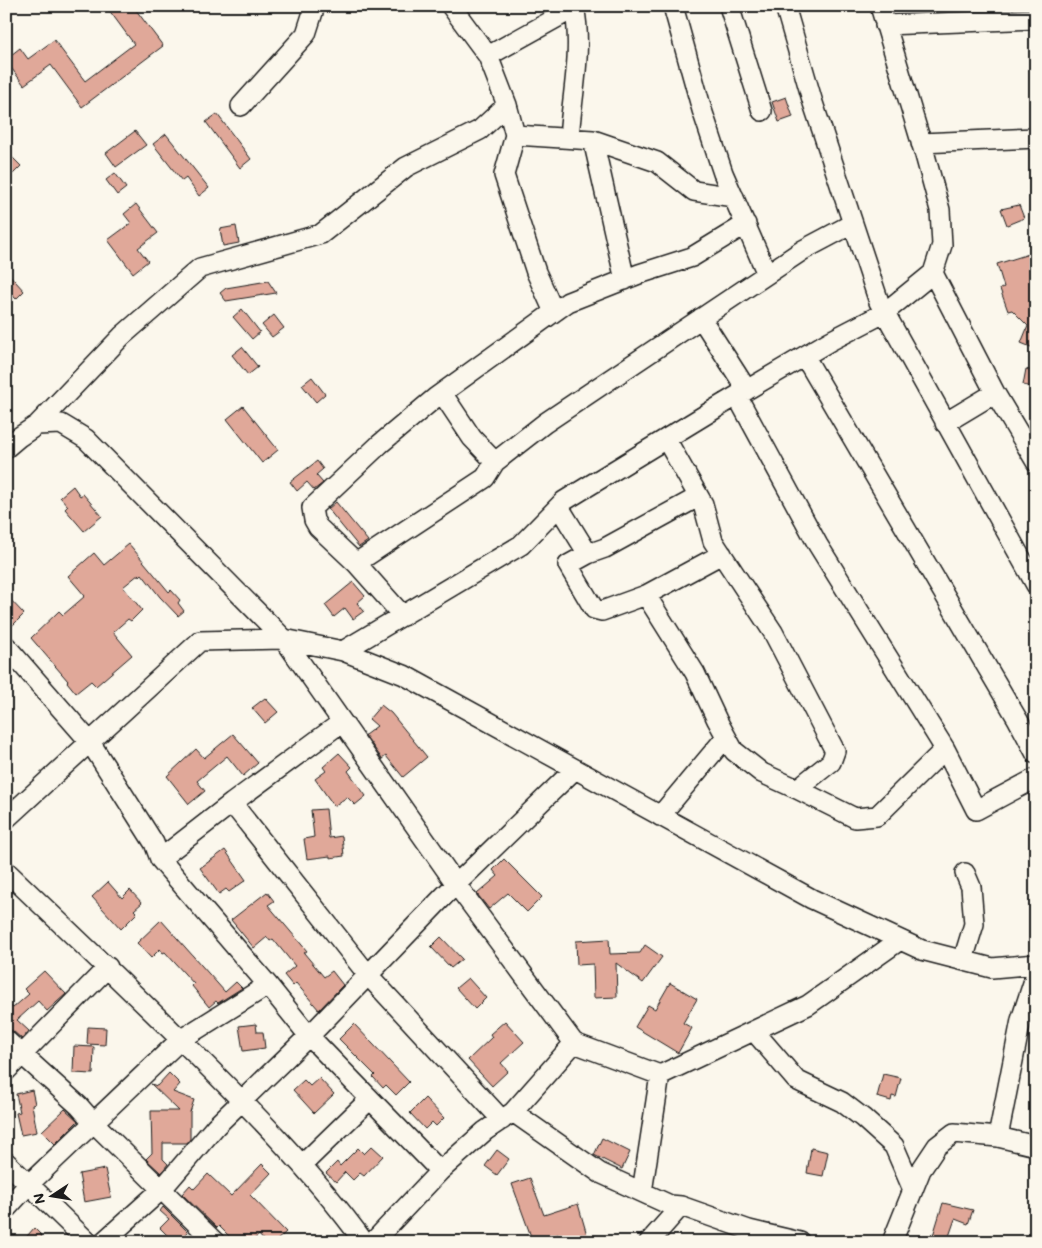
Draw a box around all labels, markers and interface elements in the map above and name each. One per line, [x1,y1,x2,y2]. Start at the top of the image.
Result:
north arrow [28,1170,78,1220]
text: N [28,1192,49,1206]

